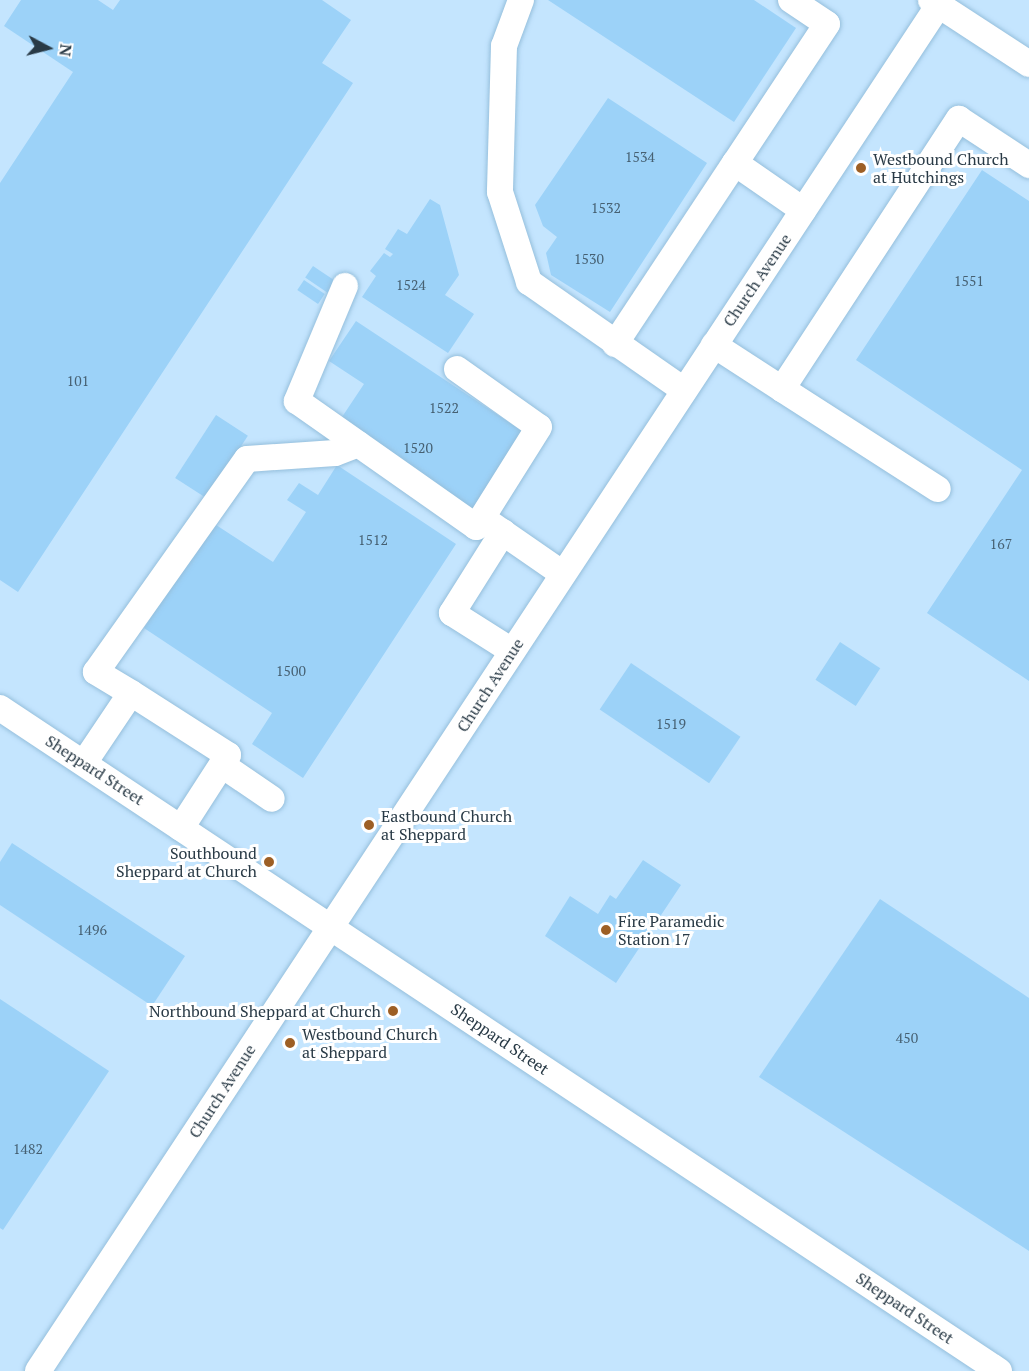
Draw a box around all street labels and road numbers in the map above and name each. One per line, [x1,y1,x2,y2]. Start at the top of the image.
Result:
street label: Church Avenue [719,230,795,330]
street label: Church Avenue [452,634,528,736]
street label: Sheppard Street [42,731,148,809]
street label: Sheppard Street [447,999,553,1079]
street label: Church Avenue [184,1040,260,1142]
street label: Sheppard Street [852,1268,958,1348]

